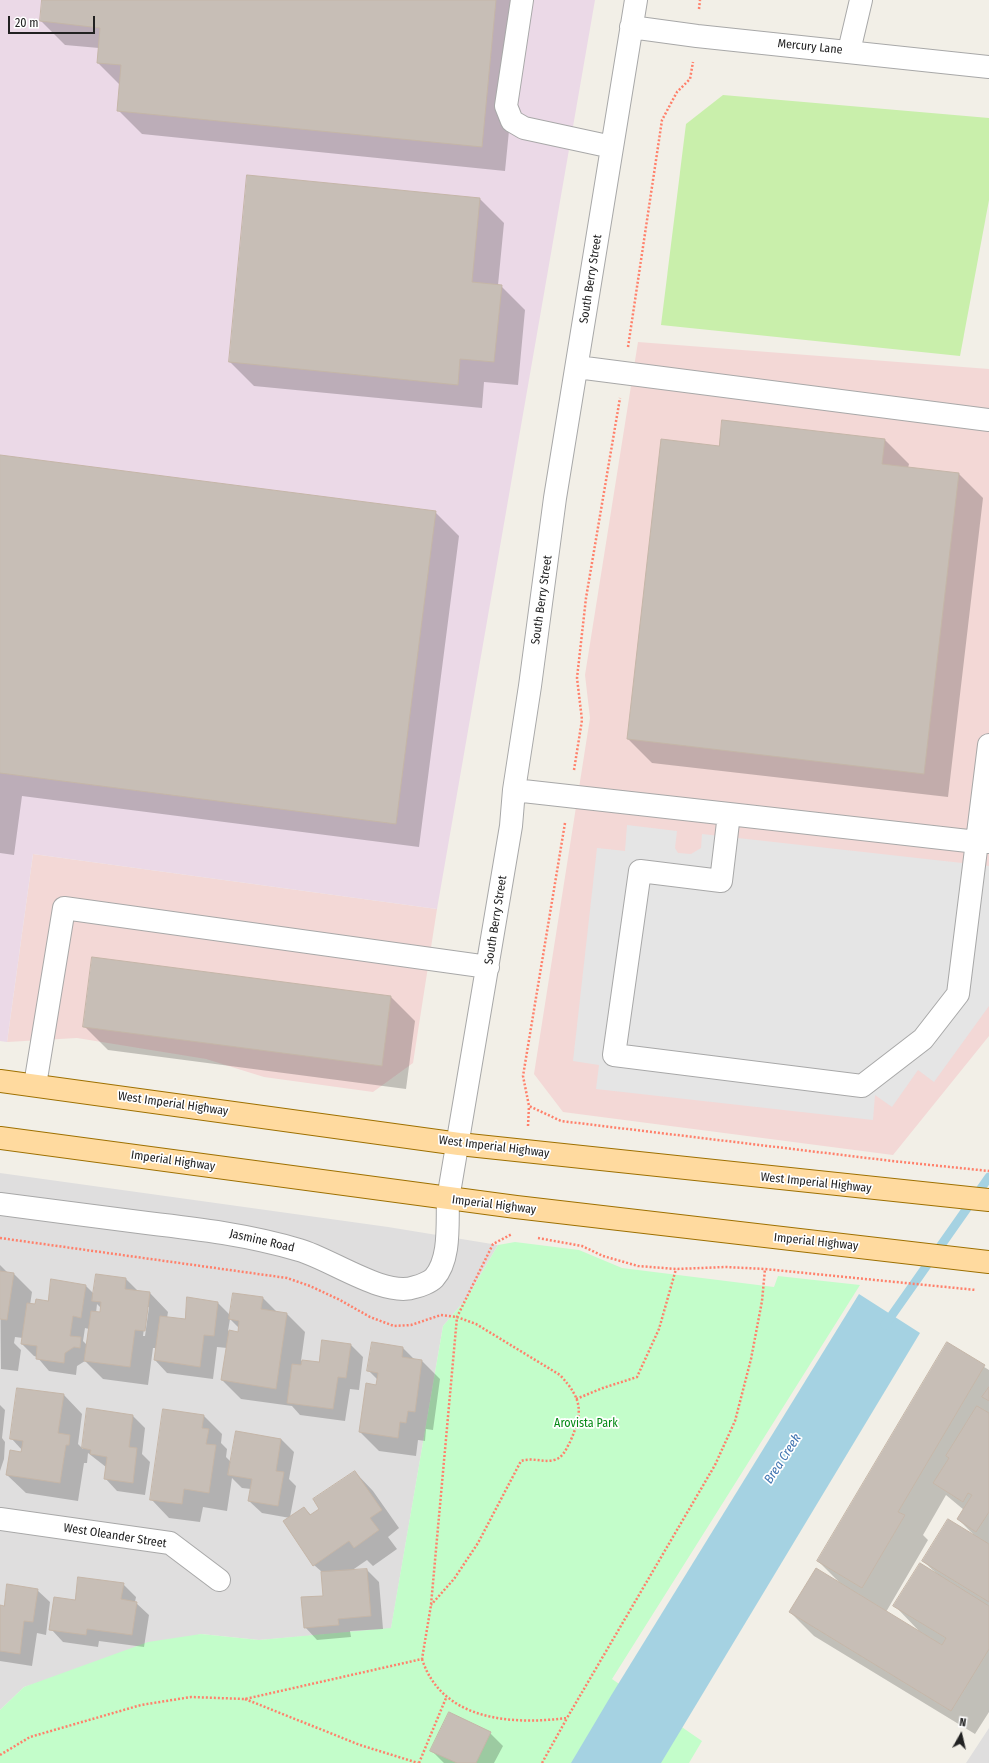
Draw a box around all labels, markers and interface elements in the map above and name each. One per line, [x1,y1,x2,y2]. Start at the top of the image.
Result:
scale bar [10,8,97,34]
text: 20 m [15,16,39,30]
street label: Mercury Lane [777,36,843,58]
street label: South Berry Street [577,233,605,325]
street label: South Berry Street [529,554,555,646]
street label: South Berry Street [482,874,510,966]
street label: West Imperial Highway [117,1089,229,1119]
street label: West Imperial Highway [438,1133,550,1161]
street label: Imperial Highway [130,1148,216,1174]
street label: West Imperial Highway [760,1170,872,1196]
street label: Imperial Highway [451,1193,537,1217]
street label: Jasmine Road [228,1227,296,1255]
street label: Imperial Highway [773,1230,859,1254]
park label: Arovista Park [554,1417,618,1431]
water label: Brea Creek [761,1431,805,1487]
street label: West Oleander Street [62,1521,168,1551]
north arrow [941,1715,981,1755]
text: N [959,1716,967,1730]

